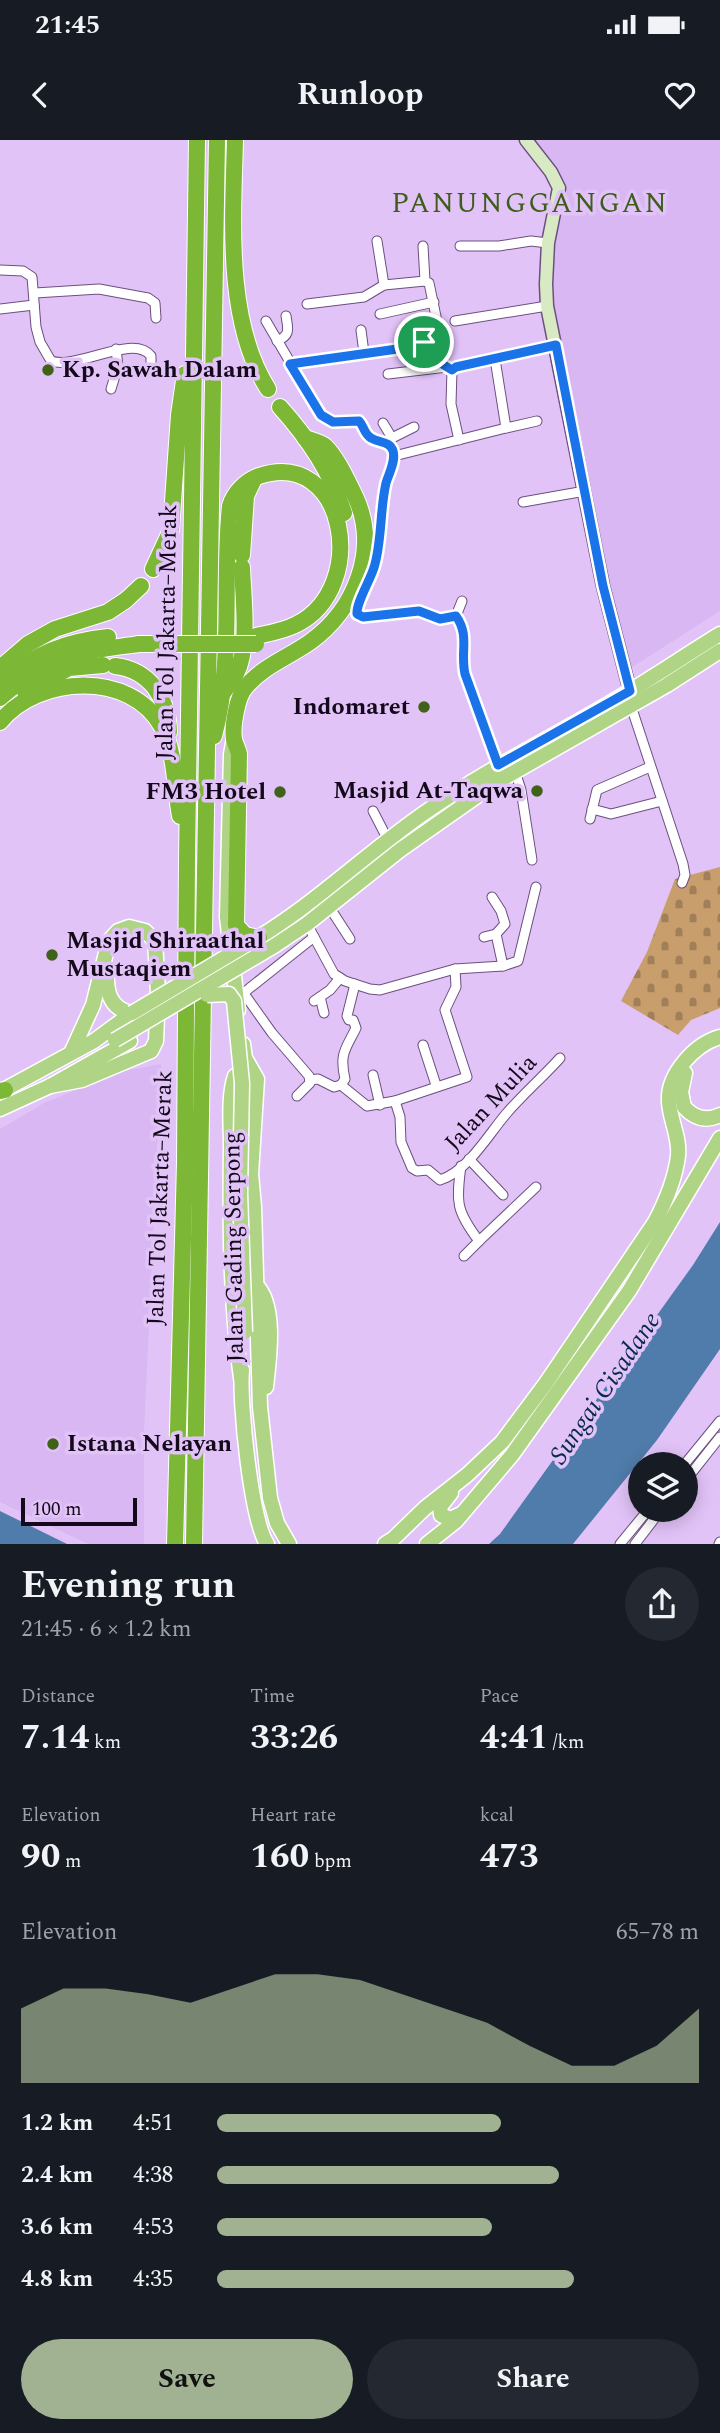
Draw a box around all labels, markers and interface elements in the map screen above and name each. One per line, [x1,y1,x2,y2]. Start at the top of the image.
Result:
text: 21:45 [35,5,100,45]
text: Runloop [297,70,423,119]
icon: back [21,76,59,114]
icon: heart [661,76,699,114]
district label: PANUNGGANGAN [391,182,669,225]
pin [394,312,454,372]
icon: arrive [405,323,443,361]
place label: Kp. Sawah Dalam [62,352,258,388]
marker: Kp. Sawah Dalam [40,362,56,378]
street label: Jalan Tol Jakarta–Merak [147,504,187,760]
place label: Indomaret [293,689,410,725]
marker: Indomaret [416,699,432,715]
place label: Masjid At-Taqwa [333,773,524,809]
place label: FM3 Hotel [145,774,266,810]
marker: Masjid At-Taqwa [529,783,545,799]
marker: FM3 Hotel [272,784,288,800]
place label: Masjid Shiraathal Mustaqiem [66,923,265,987]
marker: Masjid Shiraathal Mustaqiem [44,947,60,963]
street label: Jalan Mulia [436,1046,546,1160]
street label: Jalan Tol Jakarta–Merak [138,1070,182,1326]
street label: Jalan Gading Serpong [214,1131,254,1363]
water label: Sungai Cisadane [539,1304,671,1472]
place label: Istana Nelayan [67,1426,232,1462]
marker: Istana Nelayan [45,1436,61,1452]
map controls [628,1452,698,1522]
button: layers [628,1452,698,1522]
scale bar [21,1495,136,1527]
text: 100 m [32,1495,82,1524]
text: Evening run [21,1557,235,1615]
button: share [625,1567,699,1641]
text: 21:45 · 6 × 1.2 km [21,1612,192,1647]
text: Distance [21,1682,95,1711]
text: Time [250,1682,295,1711]
text: Pace [480,1682,519,1711]
text: 7.14 [21,1711,89,1764]
text: 33:26 [250,1711,338,1764]
text: 4:41 [480,1711,548,1764]
text: km [89,1728,121,1757]
text: /km [548,1728,584,1757]
text: Elevation [21,1801,101,1830]
text: Heart rate [250,1801,336,1830]
text: kcal [480,1801,514,1830]
text: 90 [21,1830,60,1883]
text: 160 [250,1830,309,1883]
text: 473 [480,1830,539,1883]
text: m [60,1847,81,1876]
text: bpm [309,1847,352,1876]
text: Elevation [21,1915,117,1950]
text: 65–78 m [616,1915,699,1950]
text: 1.2 km [21,2106,93,2141]
text: 4:51 [133,2106,173,2141]
text: 2.4 km [21,2158,93,2193]
text: 4:38 [133,2158,173,2193]
text: 3.6 km [21,2210,93,2245]
text: 4:53 [133,2210,173,2245]
text: 4.8 km [21,2262,93,2297]
text: 4:35 [133,2262,173,2297]
button: Save [21,2339,353,2419]
button: Share [367,2339,699,2419]

